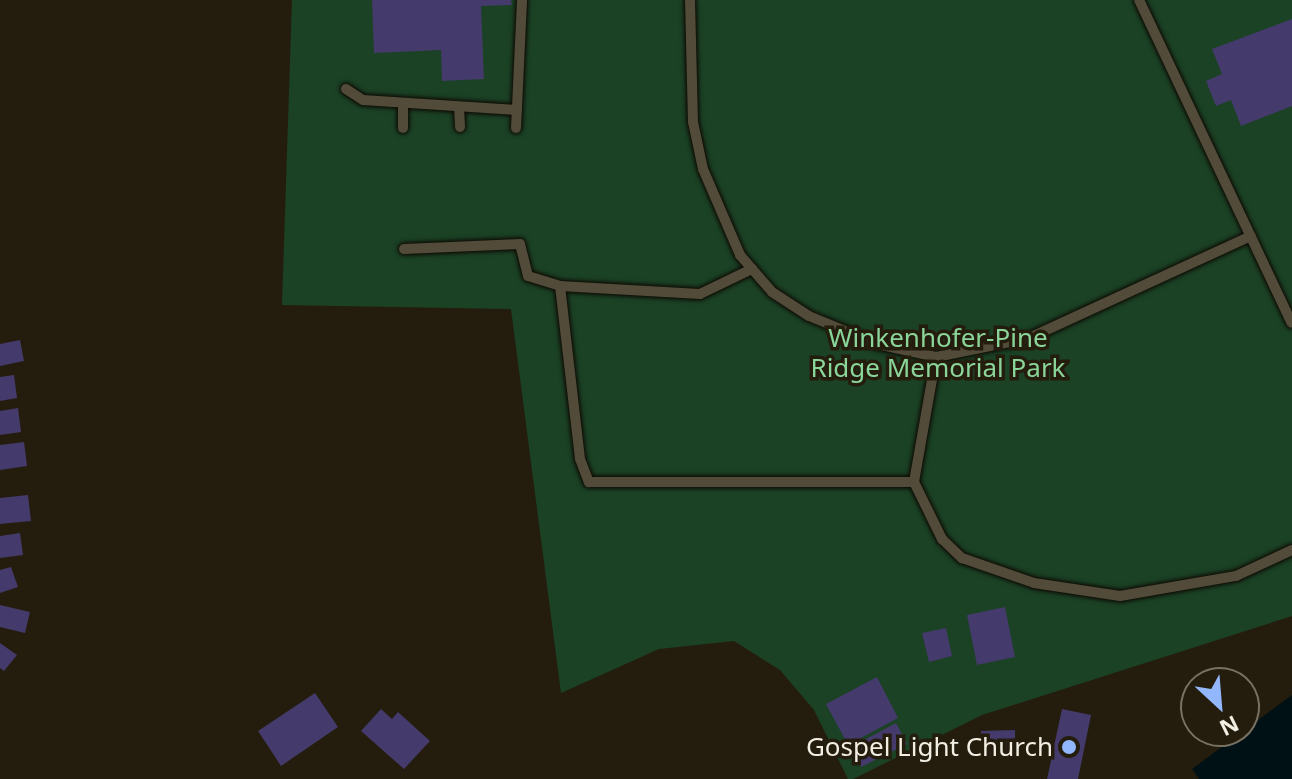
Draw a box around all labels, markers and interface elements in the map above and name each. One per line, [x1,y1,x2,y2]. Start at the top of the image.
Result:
park label: Winkenhofer-Pine Ridge Memorial Park [810,322,1066,384]
north arrow [1180,667,1260,747]
text: N [1215,709,1244,744]
place label: Gospel Light Church [806,731,1053,763]
marker: Gospel Light Church [1060,738,1078,756]

